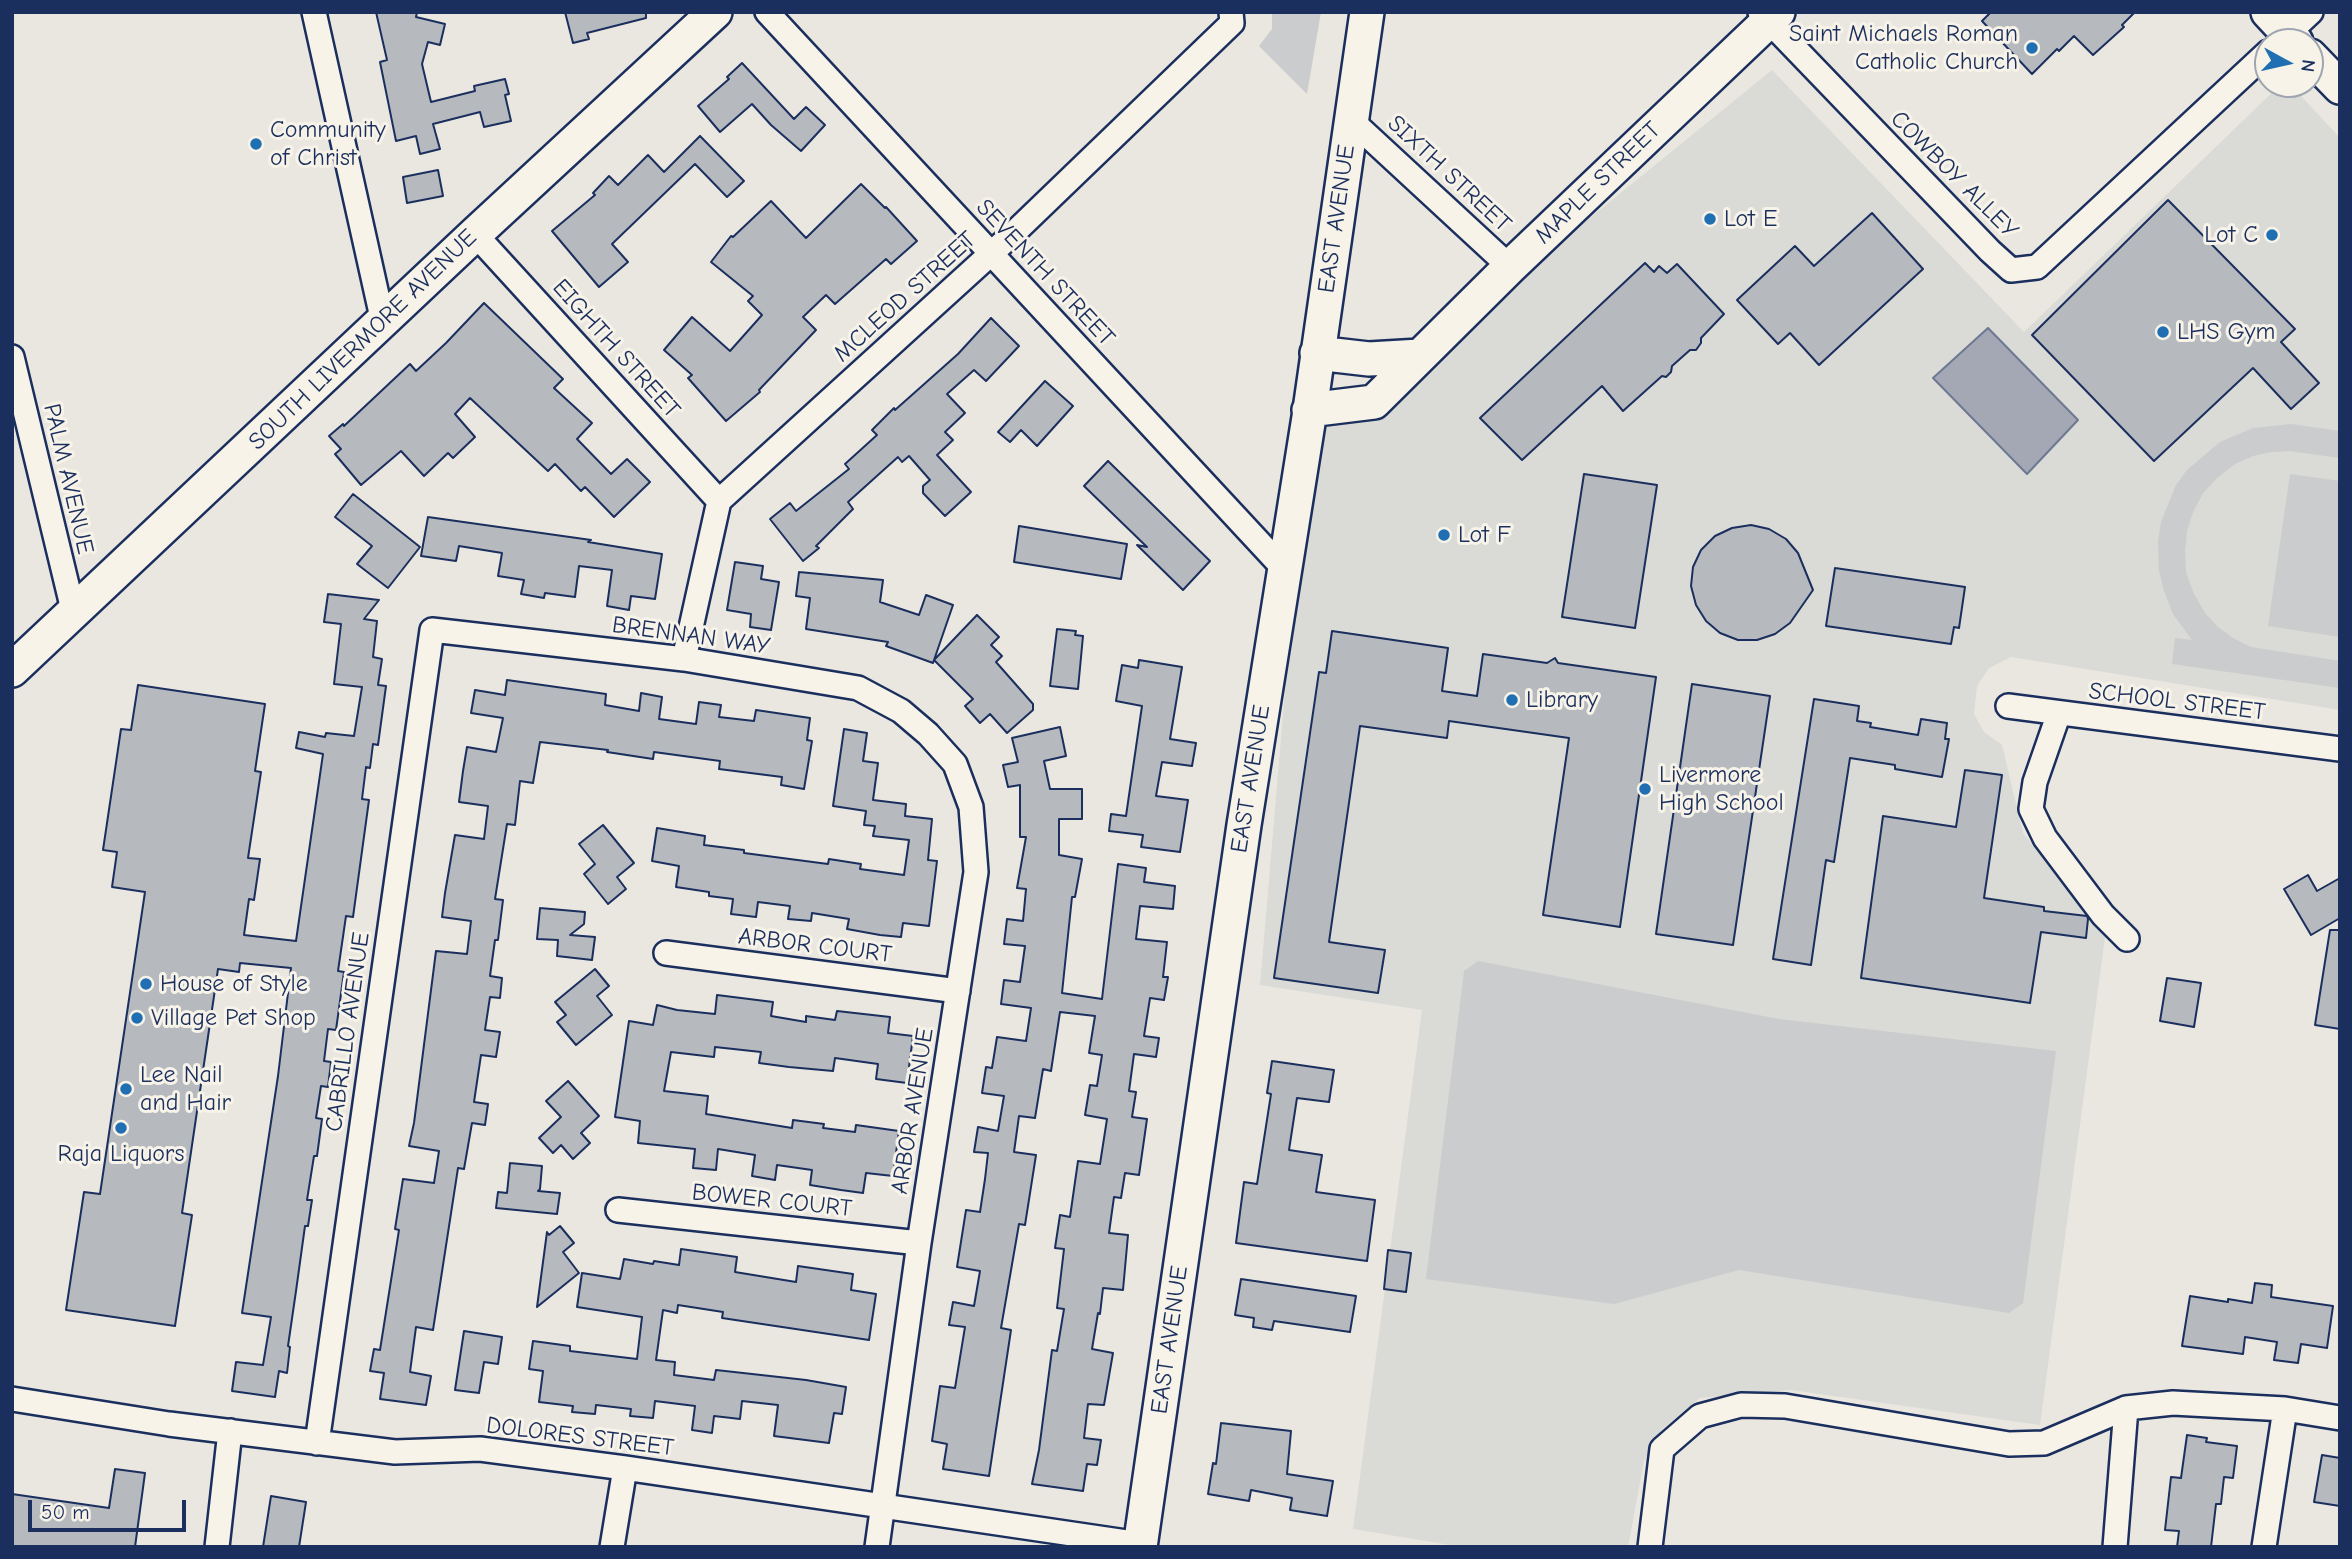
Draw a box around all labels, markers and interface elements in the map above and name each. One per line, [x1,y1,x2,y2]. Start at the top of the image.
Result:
place label: Saint Michaels Roman Catholic Church [1789,20,2018,76]
north arrow [2254,28,2324,98]
marker: Saint Michaels Roman Catholic Church [2024,40,2040,56]
text: N [2296,58,2320,73]
street label: COWBOY ALLEY [1884,105,2024,245]
street label: SIXTH STREET [1381,109,1517,239]
place label: Community of Christ [270,116,386,172]
street label: MAPLE STREET [1529,116,1667,250]
marker: Community of Christ [248,136,264,152]
street label: EAST AVENUE [1312,143,1362,295]
street label: SEVENTH STREET [970,194,1120,352]
place label: Lot E [1724,205,1777,233]
marker: Lot E [1702,211,1718,227]
place label: Lot C [2204,221,2258,249]
street label: SOUTH LIVERMORE AVENUE [243,224,483,456]
street label: MCLEOD STREET [828,226,982,368]
marker: Lot C [2264,227,2280,243]
street label: EIGHTH STREET [546,274,686,424]
place label: LHS Gym [2177,318,2275,346]
marker: LHS Gym [2155,324,2171,340]
street label: PALM AVENUE [37,401,99,557]
place label: Lot F [1458,521,1511,549]
marker: Lot F [1436,527,1452,543]
street label: BRENNAN WAY [610,611,772,661]
street label: SCHOOL STREET [2087,677,2267,727]
place label: Library [1526,686,1598,714]
marker: Library [1504,692,1520,708]
street label: EAST AVENUE [1225,703,1277,855]
place label: Livermore High School [1659,761,1784,817]
marker: Livermore High School [1637,781,1653,797]
street label: ARBOR COURT [737,922,893,970]
street label: CABRILLO AVENUE [320,930,376,1134]
place label: House of Style [160,970,308,998]
marker: House of Style [138,976,154,992]
place label: Village Pet Shop [151,1004,316,1032]
marker: Village Pet Shop [129,1010,145,1026]
street label: ARBOR AVENUE [886,1026,940,1196]
place label: Lee Nail and Hair [140,1061,231,1117]
marker: Lee Nail and Hair [118,1081,134,1097]
marker: Raja Liquors [113,1120,129,1136]
place label: Raja Liquors [58,1140,184,1168]
street label: BOWER COURT [690,1178,854,1224]
street label: EAST AVENUE [1145,1264,1195,1416]
street label: DOLORES STREET [485,1411,675,1463]
scale bar [32,1486,189,1530]
text: 50 m [41,1500,90,1524]

